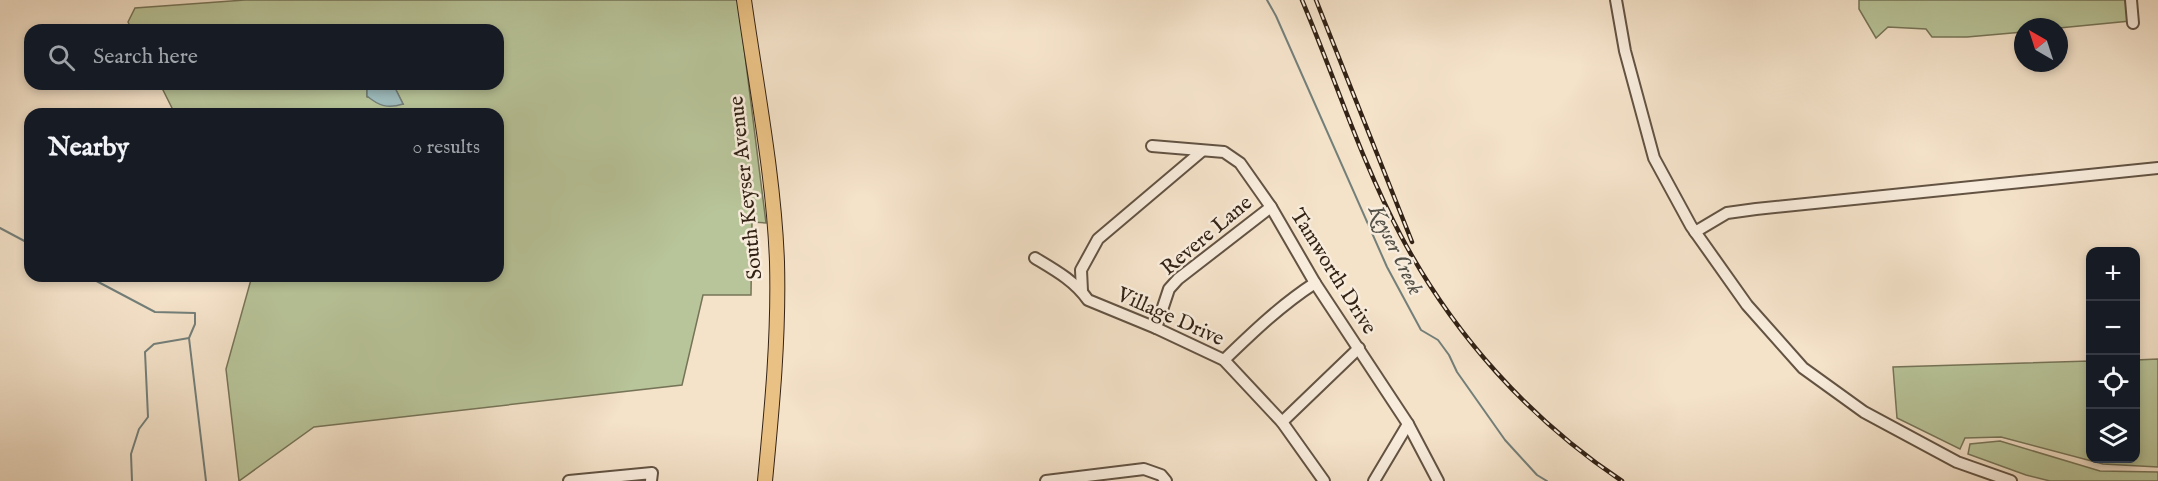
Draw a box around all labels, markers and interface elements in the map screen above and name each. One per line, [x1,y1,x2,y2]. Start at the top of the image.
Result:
north arrow [2014,18,2068,72]
search box [24,24,504,90]
icon: search [45,41,78,74]
text: Search here [93,43,198,71]
street label: South Keyser Avenue [723,94,770,281]
text: Nearby [48,131,129,164]
text: 0 results [413,135,480,160]
street label: Revere Lane [1156,190,1258,282]
water label: Keyser Creek [1361,199,1429,300]
street label: Tamworth Drive [1283,204,1382,340]
map controls [2086,247,2140,463]
button: + [2086,247,2140,301]
street label: Village Drive [1112,281,1228,353]
button: − [2086,301,2140,355]
button: locate [2086,355,2140,409]
button: layers [2086,409,2140,463]

